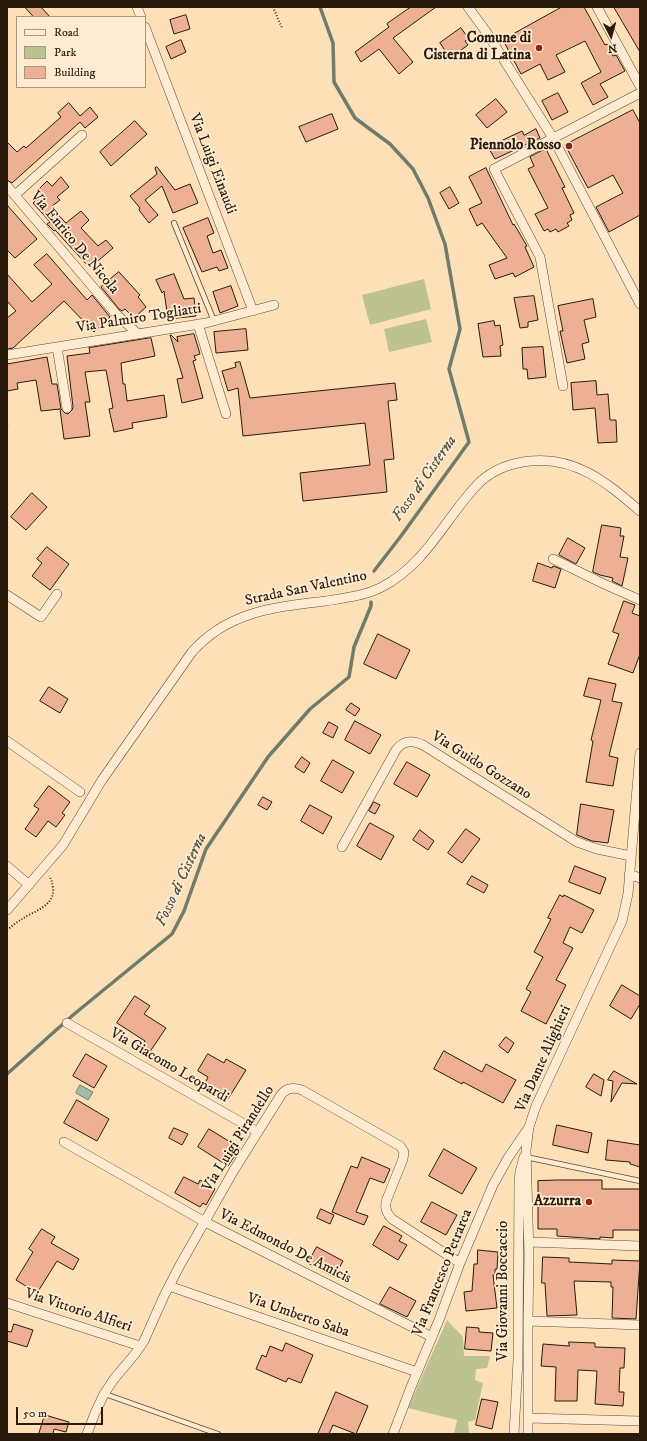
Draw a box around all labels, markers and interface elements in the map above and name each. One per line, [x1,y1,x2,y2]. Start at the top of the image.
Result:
legend [16,16,146,88]
north arrow [591,16,631,56]
text: Road [54,25,79,40]
place label: Comune di Cisterna di Latina [424,30,531,65]
text: N [607,41,617,55]
marker: Comune di Cisterna di Latina [534,43,544,53]
text: Park [54,45,76,60]
text: Building [54,65,95,80]
street label: Via Luigi Einaudi [185,111,239,217]
place label: Piennolo Rosso [470,137,561,155]
marker: Piennolo Rosso [564,141,574,151]
street label: Via Enrico De Nicola [26,188,122,298]
street label: Via Palmiro Togliatti [75,300,203,338]
water label: Fosso di Cisterna [388,432,462,526]
street label: Strada San Valentino [243,567,369,611]
street label: Via Guido Gozzano [428,728,534,804]
water label: Fosso di Cisterna [152,830,212,930]
street label: Via Dante Alighieri [512,1003,576,1115]
street label: Via Giacomo Leopardi [106,1025,232,1107]
street label: Via Luigi Pirandello [199,1083,279,1195]
place label: Azzurra [534,1193,581,1211]
marker: Azzurra [584,1197,594,1207]
street label: Via Edmondo De Amicis [216,1206,354,1288]
street label: Via Francesco Petrarca [409,1207,477,1339]
street label: Via Giovanni Boccaccio [495,1221,513,1361]
street label: Via Vittorio Alfieri [22,1285,134,1337]
street label: Via Umberto Saba [244,1290,352,1342]
scale bar [18,1399,105,1425]
text: 50 m [23,1406,47,1421]

